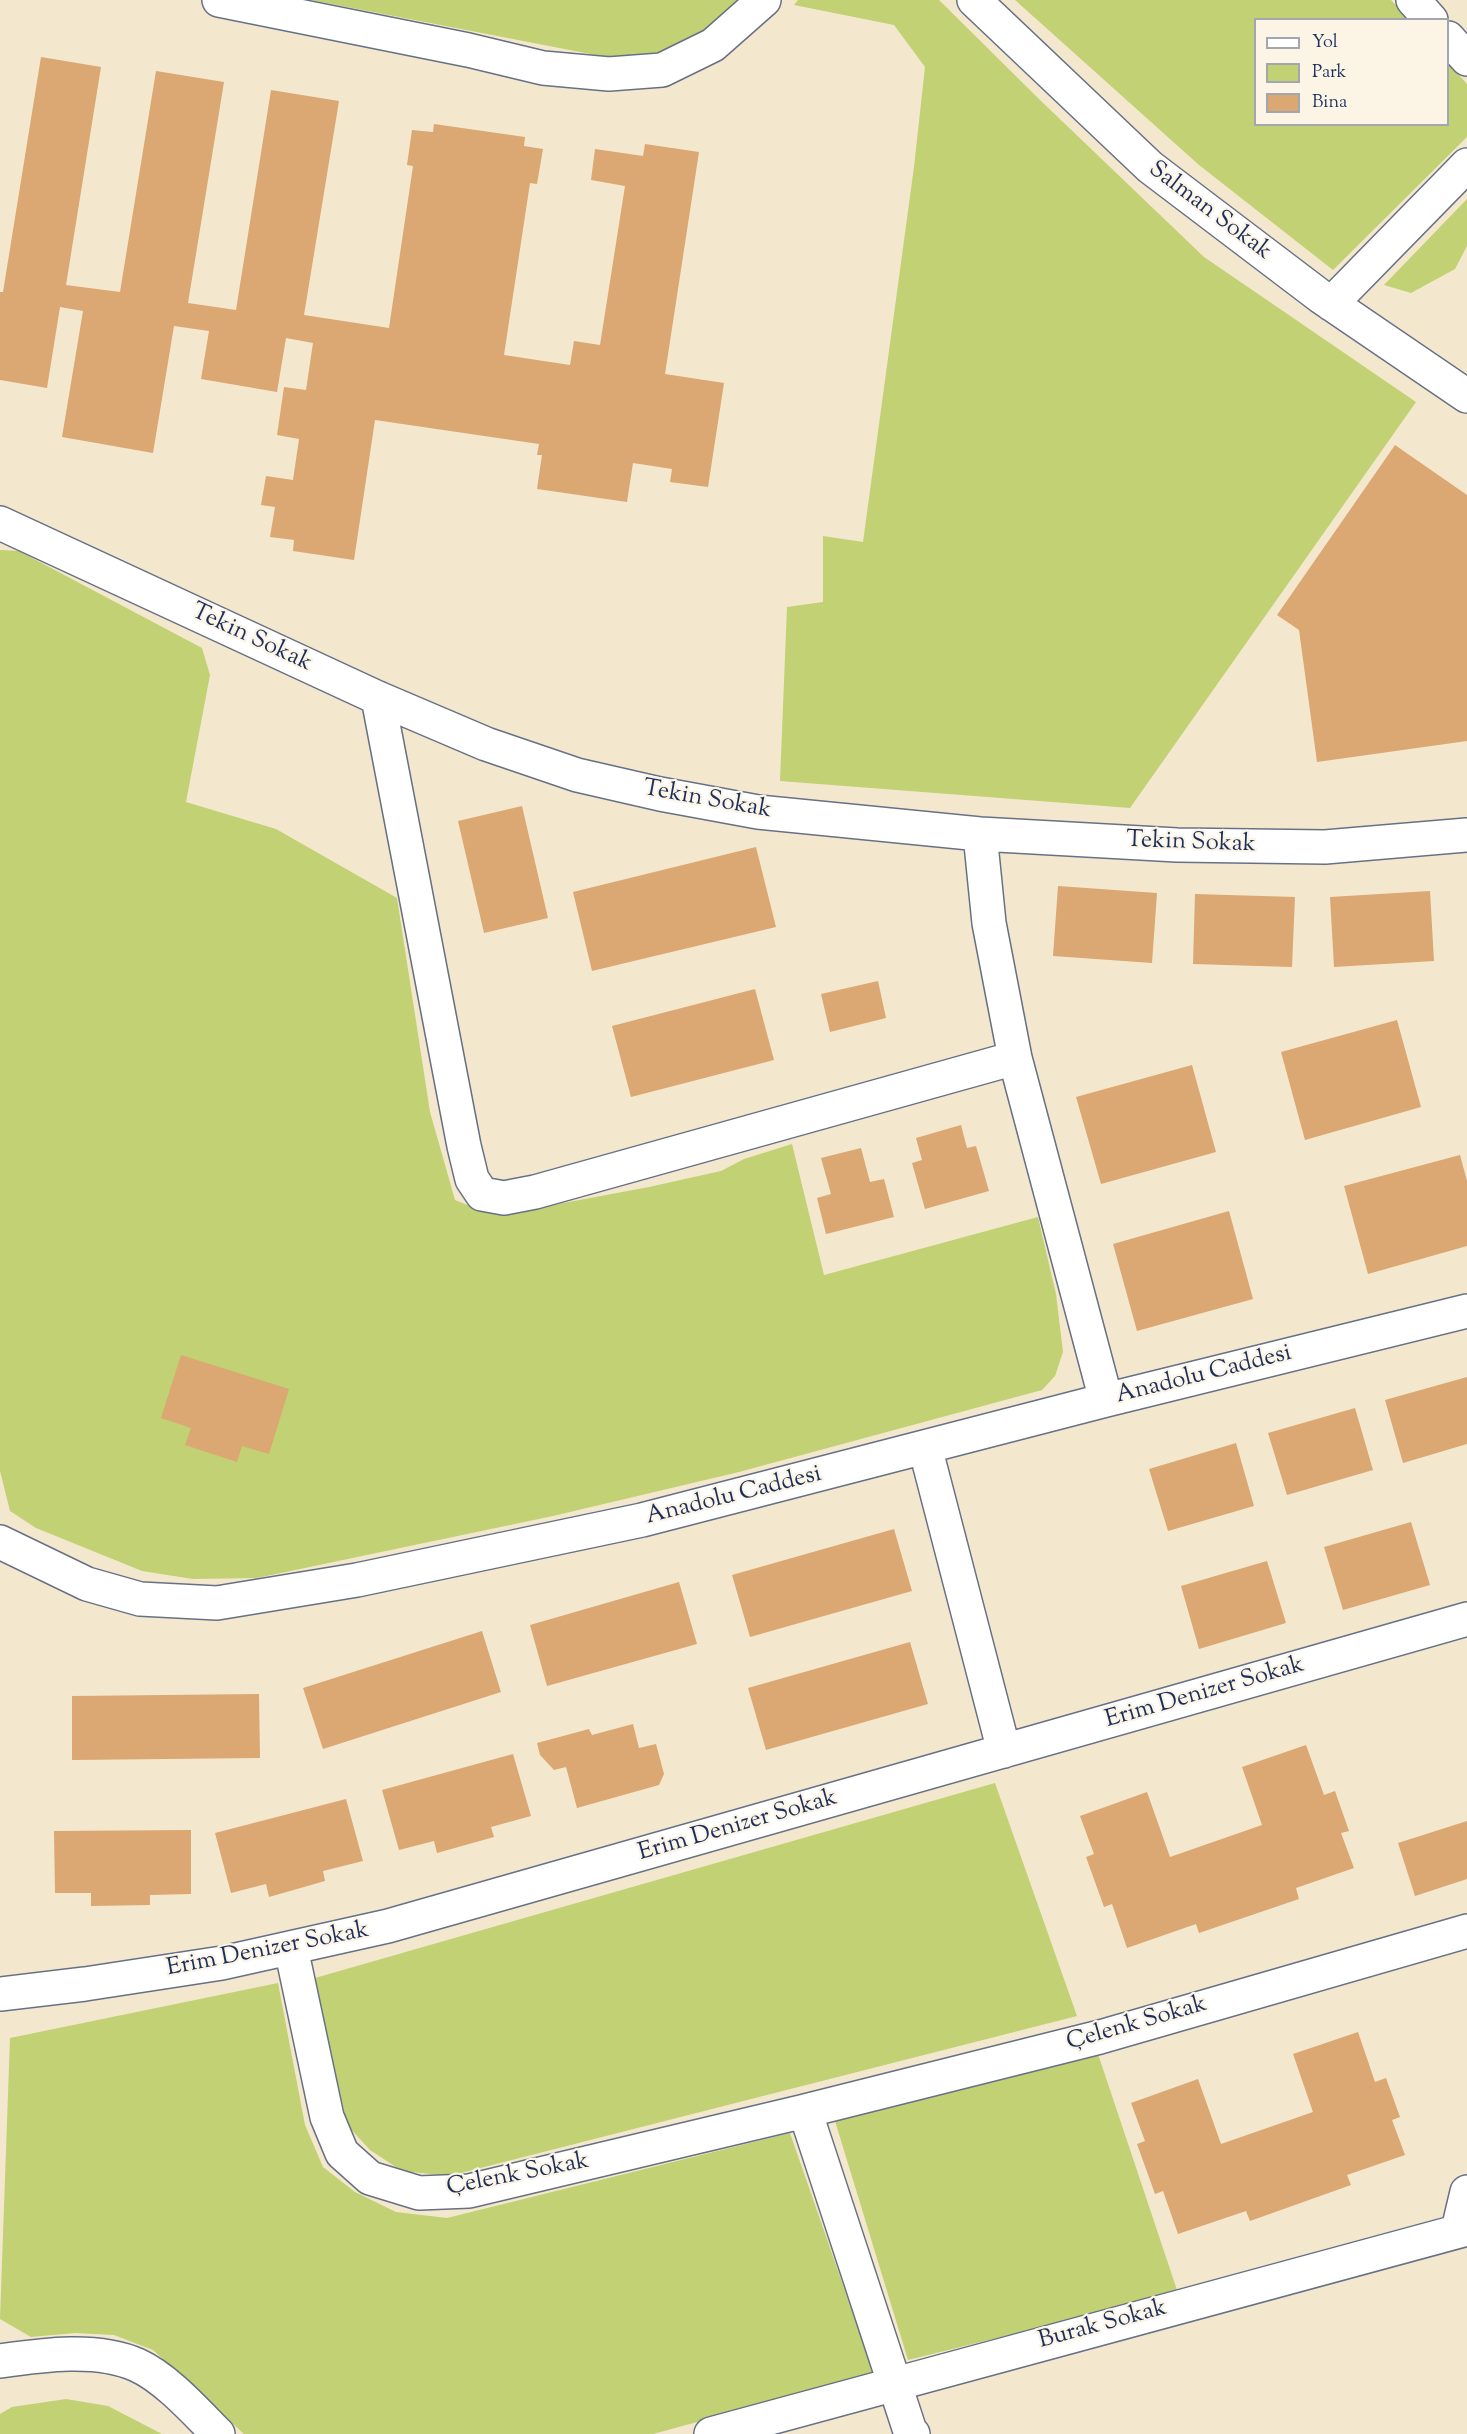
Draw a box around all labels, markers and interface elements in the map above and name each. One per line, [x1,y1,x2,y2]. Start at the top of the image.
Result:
legend [1254,18,1449,126]
text: Yol [1312,30,1338,56]
text: Park [1312,60,1346,86]
text: Bina [1312,90,1347,116]
street label: Salman Sokak [1142,156,1276,268]
street label: Tekin Sokak [186,599,316,679]
street label: Tekin Sokak [641,776,773,826]
street label: Tekin Sokak [1126,827,1256,861]
street label: Anadolu Caddesi [1113,1340,1295,1412]
street label: Anadolu Caddesi [643,1461,825,1533]
street label: Erim Denizer Sokak [1102,1652,1308,1736]
street label: Erim Denizer Sokak [635,1785,841,1869]
street label: Erim Denizer Sokak [164,1917,372,1985]
street label: Çelenk Sokak [1064,1991,1210,2059]
street label: Çelenk Sokak [444,2148,592,2204]
street label: Burak Sokak [1036,2295,1170,2357]

